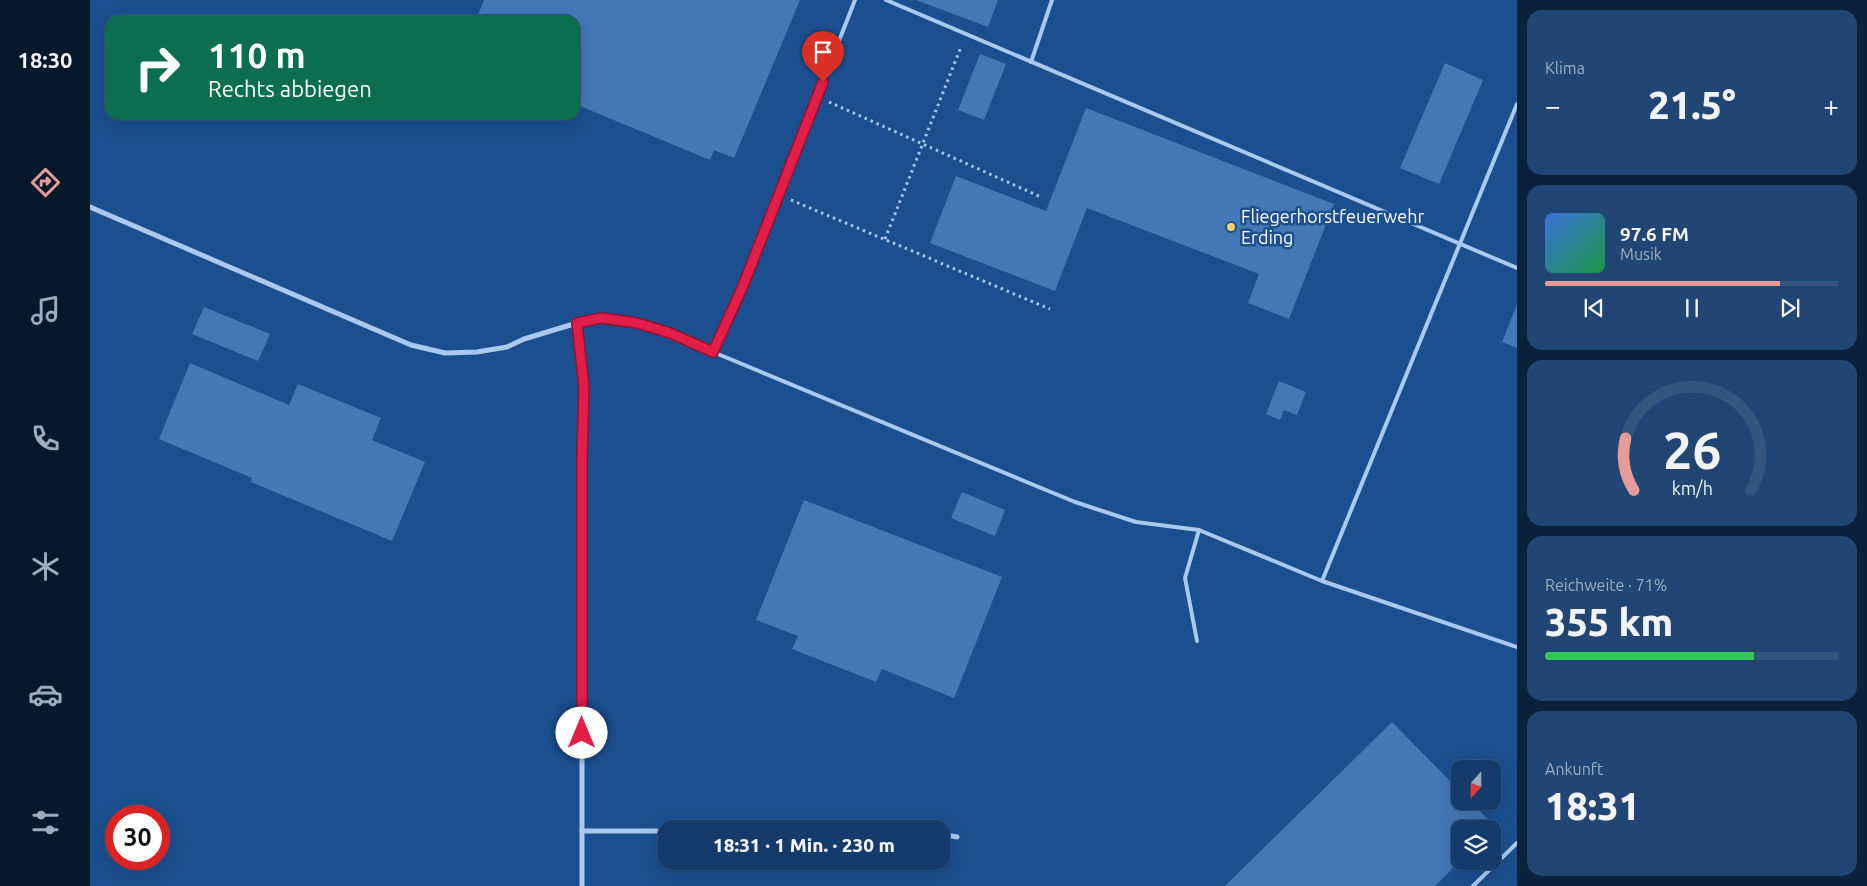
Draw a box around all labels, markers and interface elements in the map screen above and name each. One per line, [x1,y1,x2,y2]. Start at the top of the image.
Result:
pin [802,31,844,82]
icon: right [125,35,190,100]
text: 110 m [208,35,306,75]
icon: arrive [809,38,837,66]
text: 18:30 [17,47,73,72]
text: Klima [1545,59,1585,77]
text: Rechts abbiegen [208,76,372,101]
text: 21.5° [1648,84,1736,126]
text: − [1545,90,1561,121]
text: + [1823,90,1839,121]
icon: directions [28,165,63,200]
place label: Fliegerhorstfeuerwehr Erding [1241,206,1424,247]
marker: Fliegerhorstfeuerwehr Erding [1225,221,1237,233]
text: 97.6 FM [1620,223,1689,245]
text: Musik [1620,245,1662,263]
icon: music [28,293,63,328]
icon: previous [1580,294,1608,322]
icon: pause [1678,294,1706,322]
icon: next [1776,294,1804,322]
icon: phone [28,421,63,456]
text: 26 [1663,421,1721,479]
text: km/h [1671,478,1713,498]
icon: climate [28,549,63,584]
text: Reichweite · 71% [1545,576,1667,594]
text: 355 km [1545,601,1673,643]
icon: car [28,677,63,712]
position arrow [555,706,607,758]
north arrow [1451,760,1501,810]
map controls [1451,760,1501,870]
text: Ankunft [1545,760,1603,778]
text: 18:31 [1545,785,1640,827]
icon: filters [28,805,63,840]
speed limit sign: 30 [105,805,170,870]
button: layers [1451,820,1501,870]
text: 18:31 · 1 Min. · 230 m [713,834,895,856]

